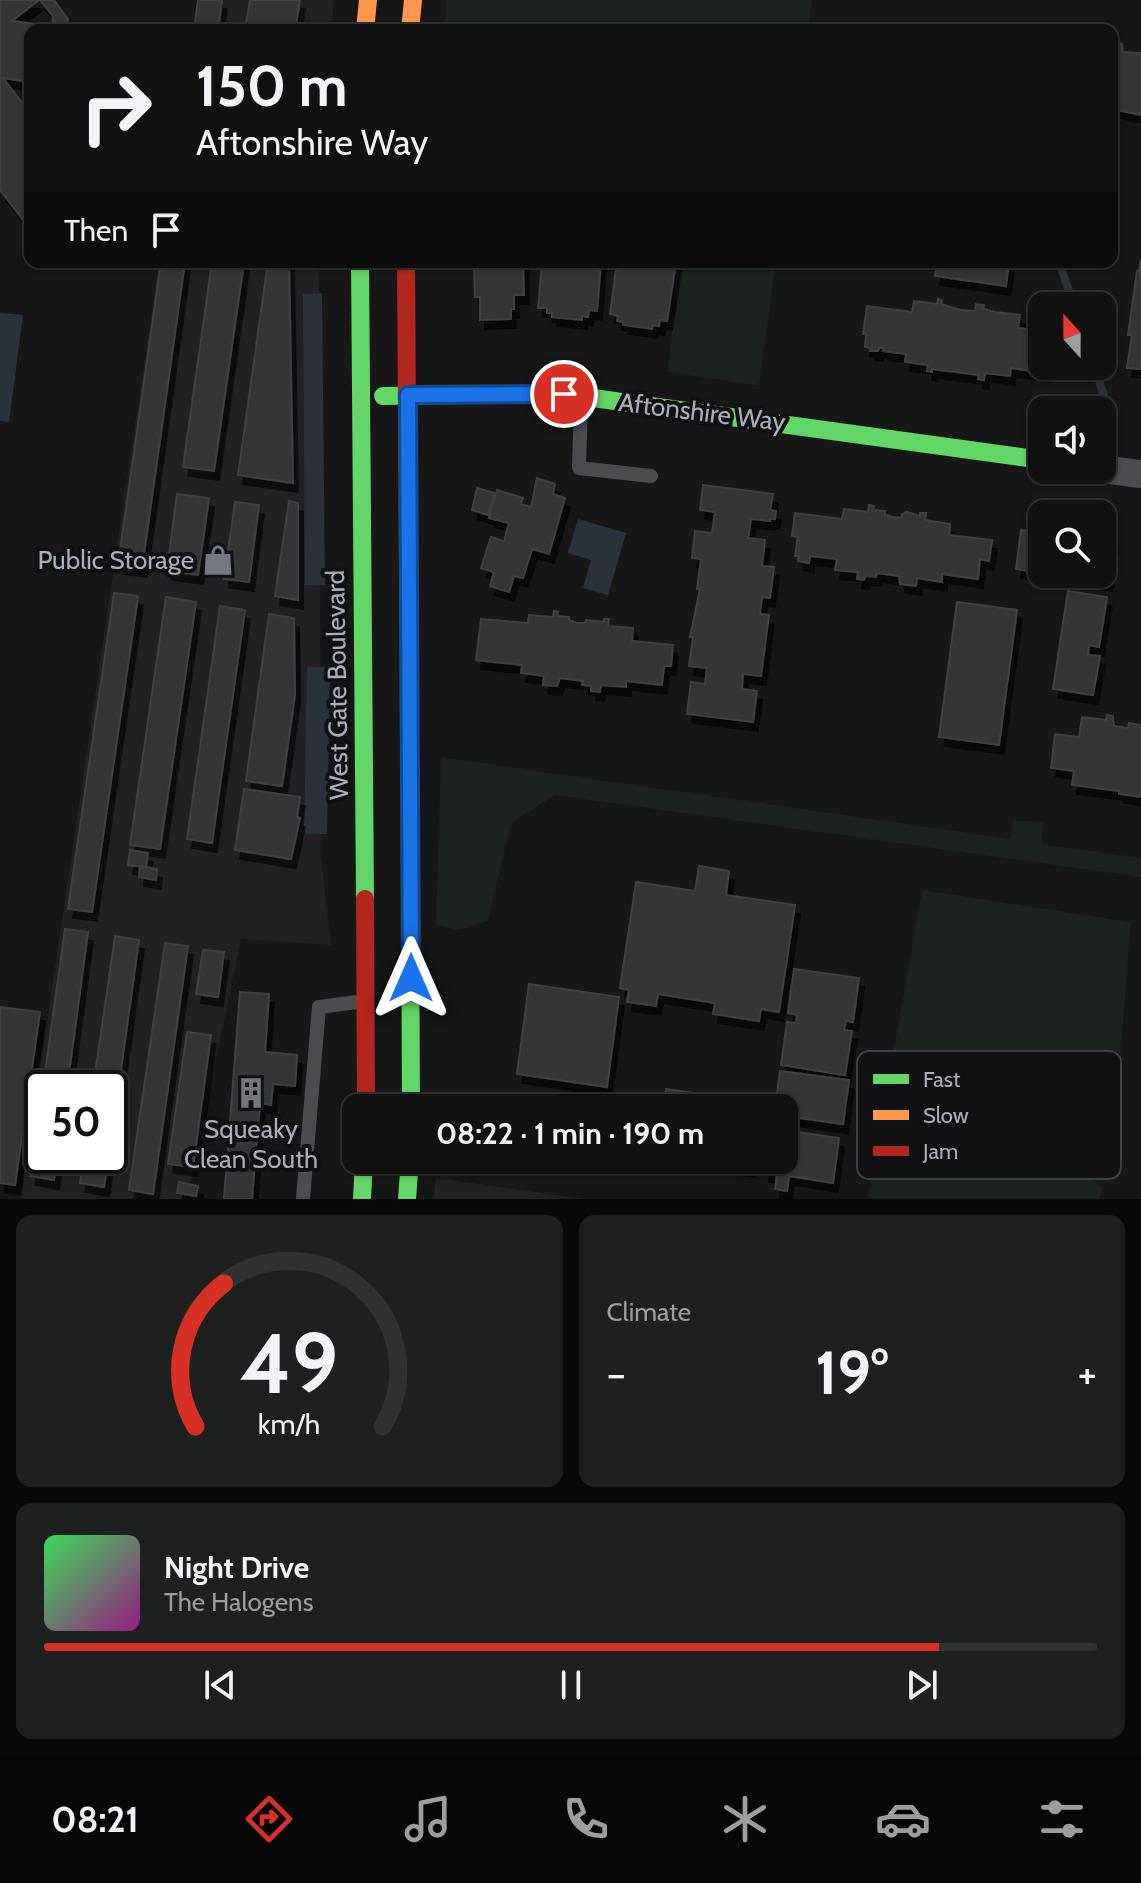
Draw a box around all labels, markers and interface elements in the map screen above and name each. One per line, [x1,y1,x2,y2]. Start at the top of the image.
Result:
text: 150 m [196,52,348,120]
icon: right [64,56,168,160]
text: Aftonshire Way [196,120,428,164]
icon: arrive [144,208,188,252]
text: Then [64,212,128,249]
north arrow [1028,292,1116,380]
map controls [1028,292,1116,588]
pin [530,360,598,428]
icon: arrive [542,372,586,416]
street label: Aftonshire Way [617,386,787,438]
button: sound [1028,396,1116,484]
button: search [1028,500,1116,588]
shop icon: Public Storage [201,543,235,577]
place label: Public Storage [37,544,194,576]
street label: West Gate Boulevard [319,570,355,800]
position arrow [369,936,453,1020]
legend [857,1051,1121,1179]
text: Fast [923,1066,961,1093]
speed limit sign: 50 [24,1070,128,1174]
building icon: Squeaky Clean South [234,1076,268,1110]
text: Slow [923,1102,969,1129]
place label: Squeaky Clean South [184,1113,318,1175]
text: 08:22 · 1 min · 190 m [436,1115,704,1152]
text: Jam [922,1138,958,1165]
text: Climate [607,1296,691,1328]
text: 49 [240,1313,338,1414]
text: 19° [815,1336,888,1409]
text: − [607,1347,626,1400]
text: + [1078,1347,1097,1400]
text: km/h [258,1406,321,1441]
text: Night Drive [164,1549,309,1586]
text: The Halogens [164,1586,313,1618]
icon: previous [198,1663,242,1707]
icon: pause [549,1663,593,1707]
icon: next [900,1663,944,1707]
icon: directions [241,1791,297,1847]
icon: music [400,1791,456,1847]
icon: phone [558,1791,614,1847]
icon: climate [717,1791,773,1847]
icon: car [875,1791,931,1847]
icon: filters [1034,1791,1090,1847]
text: 08:21 [51,1797,139,1841]

